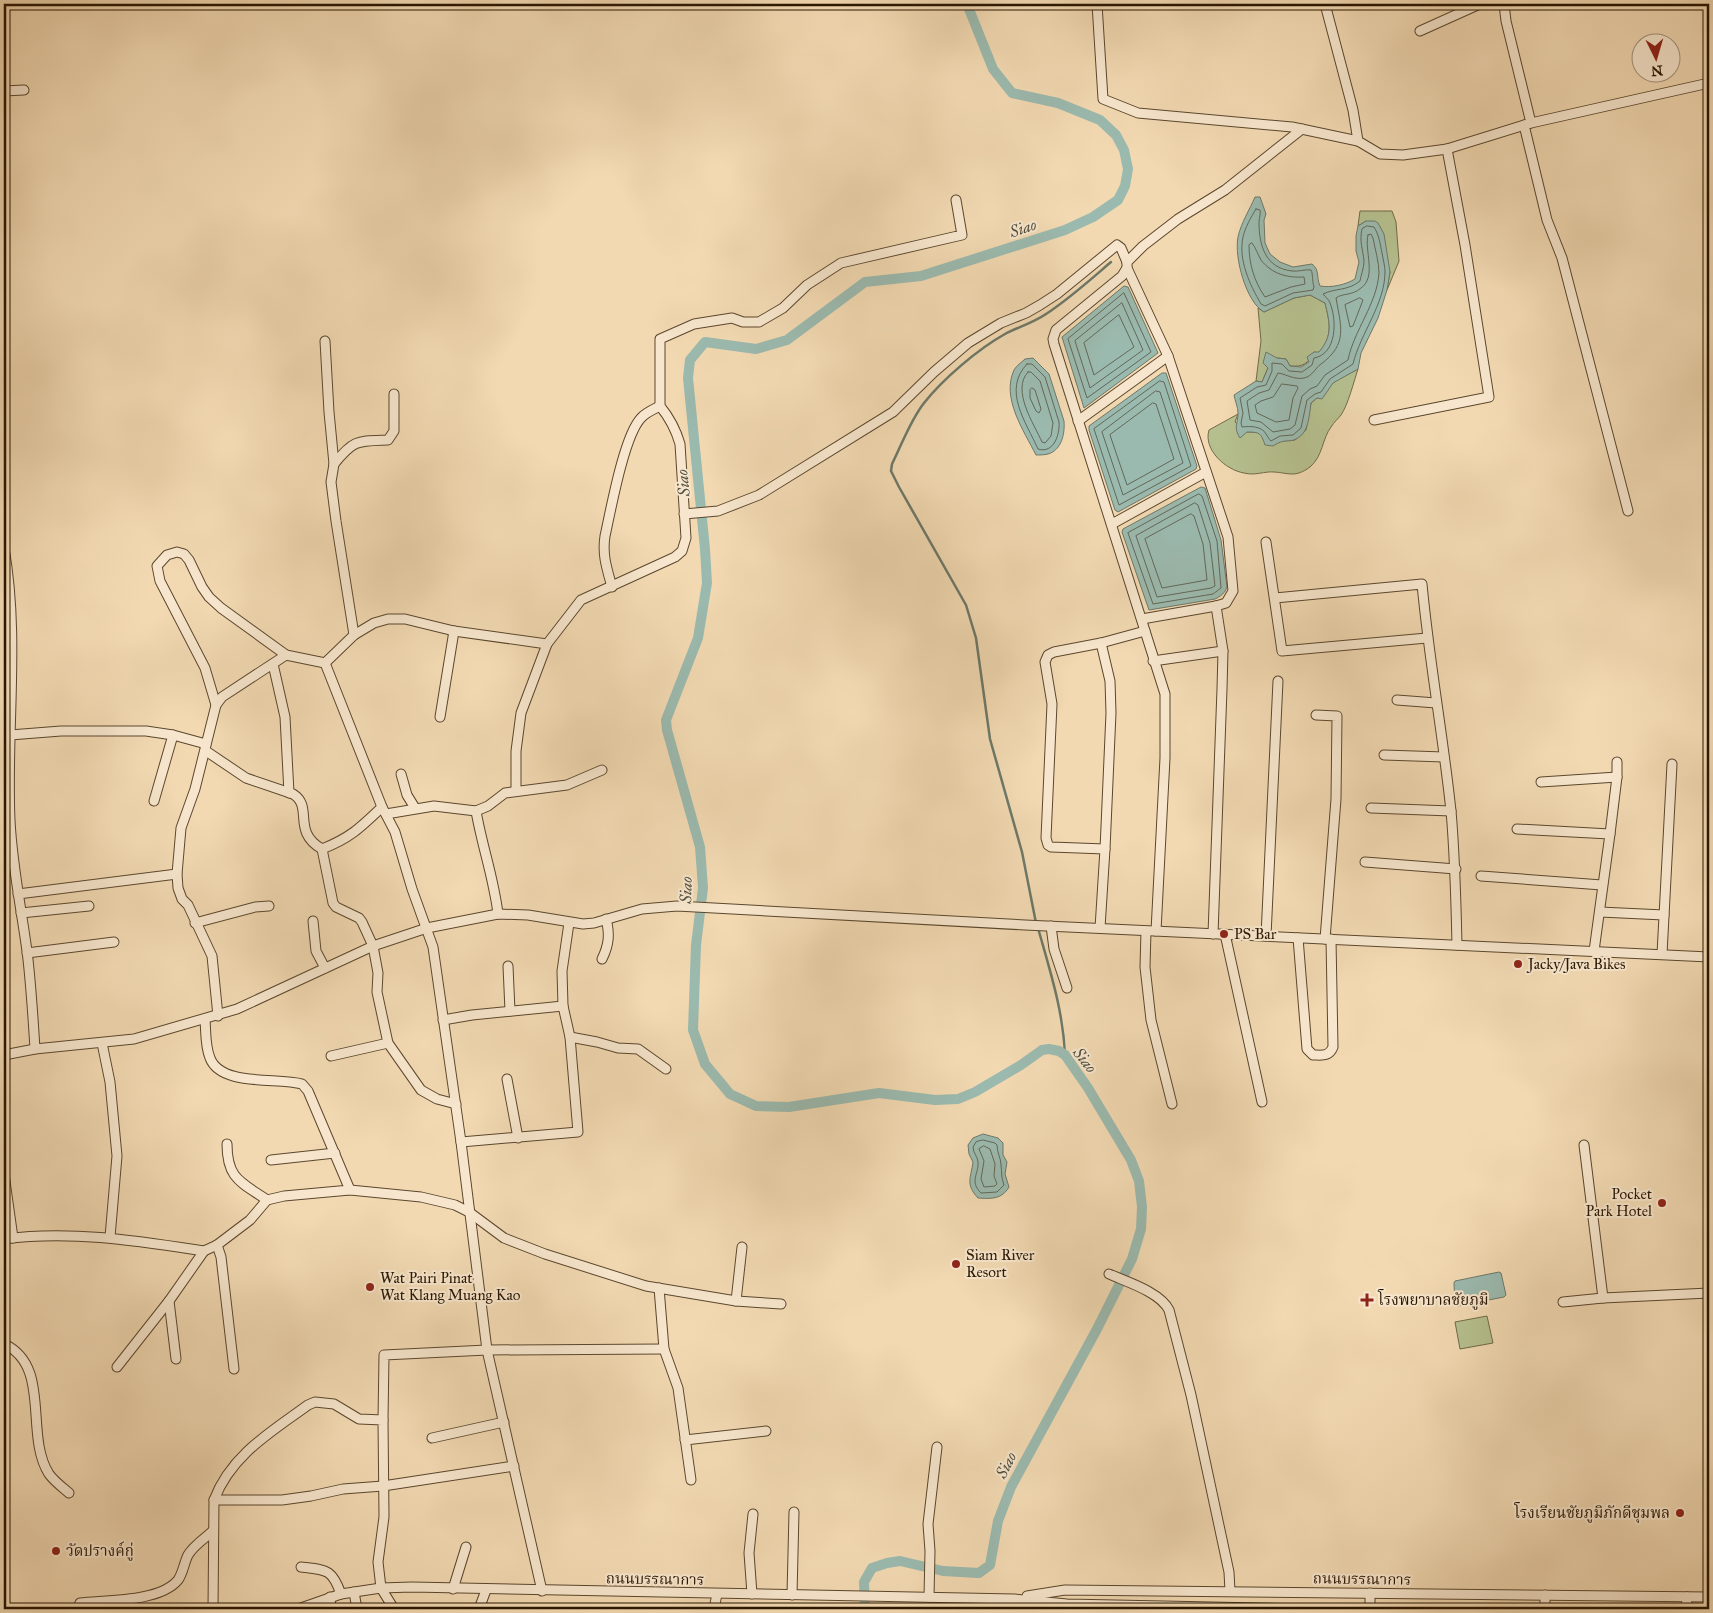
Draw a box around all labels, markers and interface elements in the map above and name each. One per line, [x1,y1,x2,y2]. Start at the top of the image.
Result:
north arrow [1630,32,1680,82]
text: N [1650,61,1664,79]
water label: Siao [1006,215,1039,242]
water label: Siao [672,469,694,498]
water label: Siao [676,876,696,905]
place label: PS Bar [1234,925,1277,943]
marker: PS Bar [1218,928,1230,940]
place label: Jacky/Java Bikes [1526,955,1626,974]
marker: Jacky/Java Bikes [1512,958,1524,970]
water label: Siao [1069,1043,1101,1076]
place label: Pocket Park Hotel [1586,1185,1653,1220]
marker: Pocket Park Hotel [1656,1197,1668,1209]
place label: Siam River Resort [966,1246,1035,1281]
marker: Siam River Resort [950,1258,962,1270]
place label: Wat Pairi Pinat Wat Klang Muang Kao [380,1269,521,1304]
marker: Wat Pairi Pinat Wat Klang Muang Kao [364,1281,376,1293]
place label: โรงพยาบาลชัยภูมิ [1377,1289,1489,1310]
marker: โรงพยาบาลชัยภูมิ [1360,1293,1374,1307]
water label: Siao [991,1449,1021,1482]
place label: โรงเรียนชัยภูมิภักดีชุมพล [1513,1502,1670,1524]
marker: โรงเรียนชัยภูมิภักดีชุมพล [1674,1507,1686,1519]
place label: วัดปรางค์กู่ [66,1541,134,1561]
marker: วัดปรางค์กู่ [50,1545,62,1557]
street label: ถนนบรรณาการ [606,1569,704,1589]
street label: ถนนบรรณาการ [1313,1569,1411,1589]

